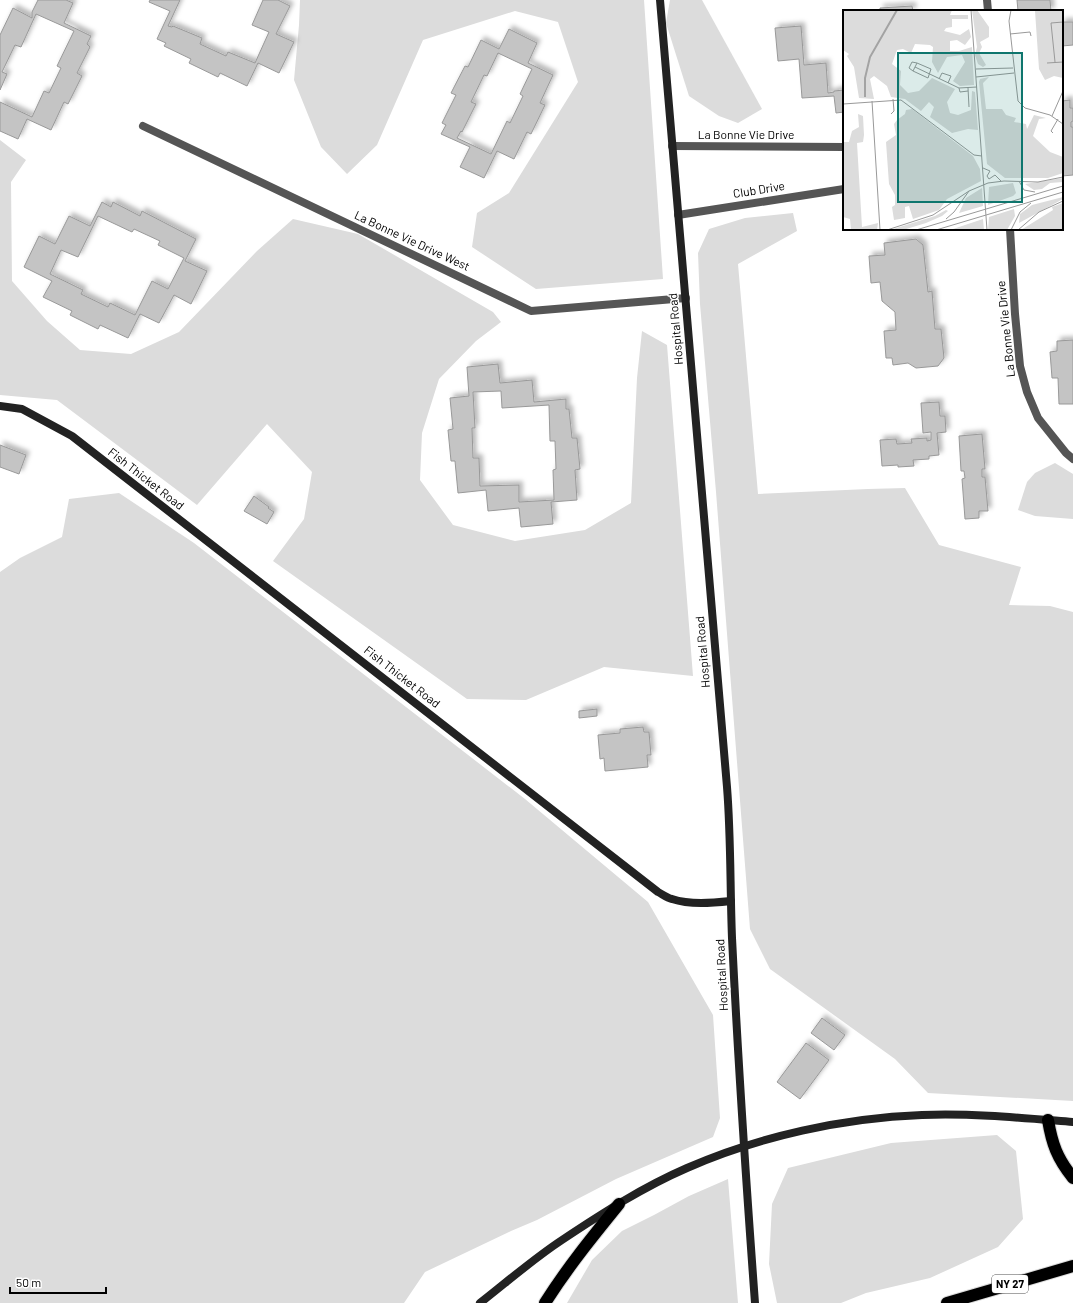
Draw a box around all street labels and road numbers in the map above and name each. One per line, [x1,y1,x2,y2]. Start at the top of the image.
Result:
street label: La Bonne Vie Drive [698,127,794,141]
street label: Club Drive [732,178,786,200]
street label: La Bonne Vie Drive West [353,207,472,273]
street label: La Bonne Vie Drive [993,280,1017,378]
street label: Hospital Road [665,293,685,366]
street label: Fish Thicket Road [106,444,187,512]
street label: Hospital Road [692,616,712,689]
street label: Fish Thicket Road [362,642,443,710]
street label: Hospital Road [712,939,730,1011]
road number: NY 27 [992,1275,1028,1293]

